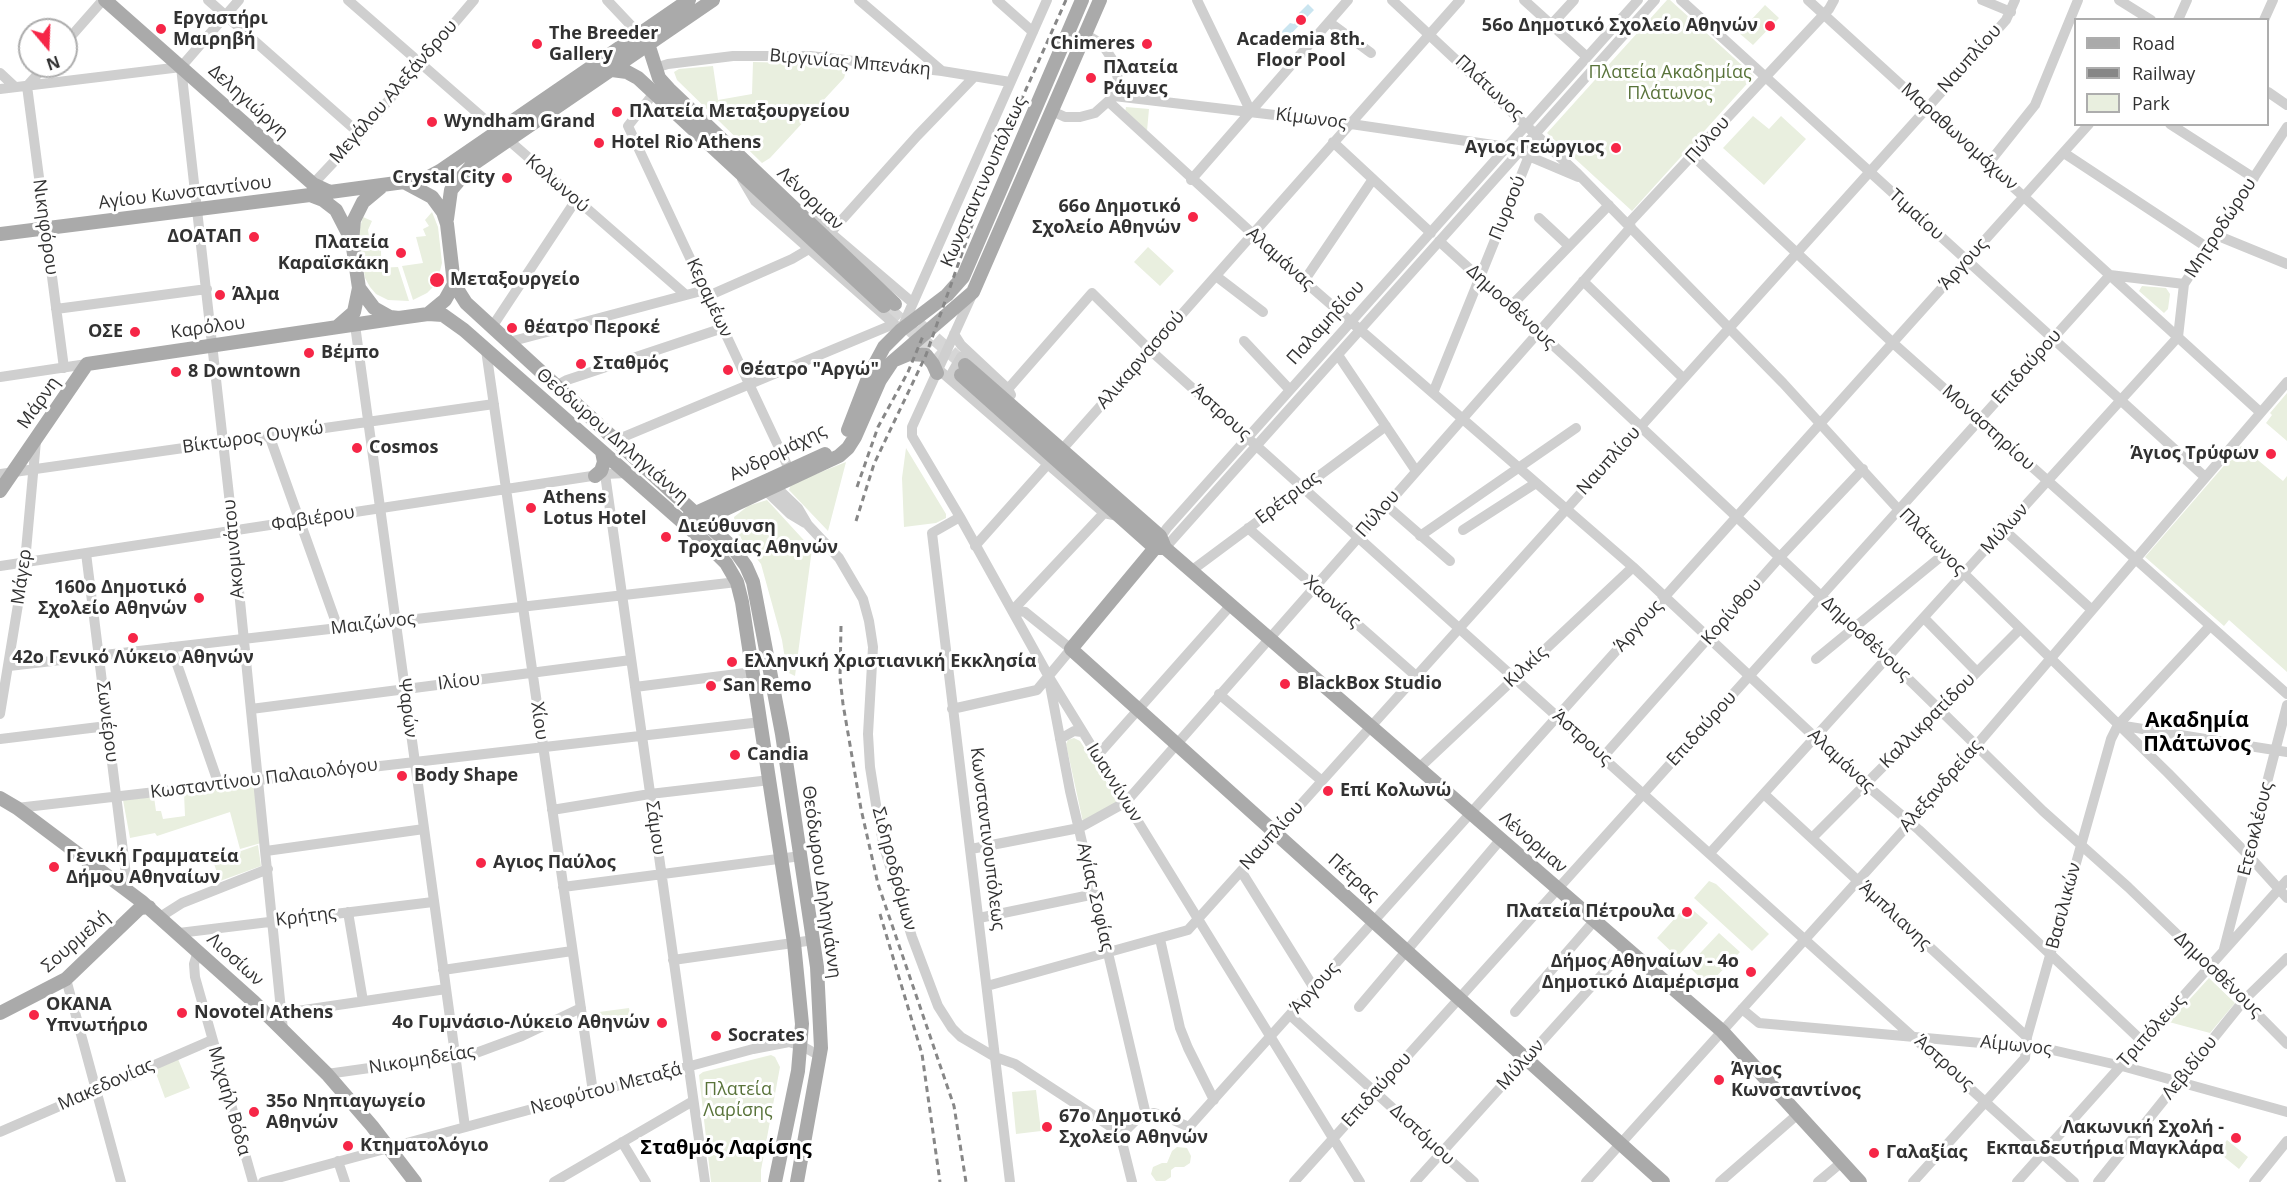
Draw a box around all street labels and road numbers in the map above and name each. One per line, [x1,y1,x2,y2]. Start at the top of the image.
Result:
street label: Μεγάλου Αλεξάνδρου [326,16,462,168]
street label: Ναυπλίου [1934,20,2006,98]
street label: Βιργινίας Μπενάκη [768,45,932,81]
street label: Πλάτωνος [1450,51,1528,125]
street label: Δεληγιώργη [204,61,292,143]
street label: Μαραθωνομάχων [1896,79,2022,195]
street label: Κωνσταντινουπόλεως [937,93,1031,271]
street label: Κίμωνος [1274,104,1348,134]
street label: Πύλου [1681,112,1735,168]
street label: Κολωνού [521,151,593,217]
street label: Λένορμαν [772,163,848,235]
street label: Αγίου Κωνσταντίνου [97,172,273,214]
street label: Πυρσού [1485,173,1531,243]
street label: Μητροδώρου [2181,174,2261,282]
street label: Νικηφόρου [28,178,62,276]
street label: Τιμαίου [1884,185,1948,245]
street label: Αλαμάνας [1242,223,1318,295]
street label: Άργους [1935,234,1993,294]
street label: Κεραμέων [681,255,737,341]
street label: Δημοσθένους [1462,260,1560,354]
street label: Παλαμηδίου [1283,277,1369,369]
street label: Αλικαρνασσού [1093,307,1189,413]
street label: Καρόλου [169,312,247,344]
street label: Επιδαύρου [1988,325,2066,409]
street label: Θεόδωρου Δηληγιάννη [532,364,692,508]
street label: Μάρνη [13,373,65,433]
street label: Άστρους [1187,381,1255,445]
street label: Μοναστηρίου [1937,381,2039,475]
street label: Βίκτωρος Ουγκώ [181,417,325,459]
street label: Ανδρομάχης [726,420,830,486]
street label: Ναυπλίου [1573,422,1645,500]
street label: Ερέτριας [1252,467,1324,529]
street label: Πύλου [1352,486,1404,542]
street label: Ακομινάτου [219,498,249,600]
street label: Μύλων [1977,499,2033,559]
street label: Φαβιέρου [270,502,356,536]
street label: Πλάτωνος [1894,504,1970,580]
street label: Μάγερ [7,548,37,606]
street label: Χαονίας [1299,572,1365,632]
street label: Κορίνθου [1697,574,1767,650]
street label: Δημοσθένους [1817,592,1915,686]
street label: Άργους [1610,596,1668,656]
street label: Μαιζώνος [329,608,417,640]
street label: Κιλκίς [1500,642,1552,692]
street label: Ιλίου [437,669,481,695]
street label: Καλλικρατίδου [1876,669,1980,773]
street label: Ψαρών [393,677,421,739]
street label: Σωνιέρου [91,680,123,764]
street label: Επιδαύρου [1663,687,1741,771]
street label: Χίου [526,701,552,741]
street label: Άστρους [1548,706,1616,770]
street label: Αλαμάνας [1803,725,1879,797]
street label: Αλεξανδρείας [1895,736,1987,836]
street label: Ιωαννίνων [1081,740,1147,826]
street label: Κωνσταντινουπόλεως [965,746,1009,932]
street label: Κωσταντίνου Παλαιολόγου [149,754,379,804]
street label: Ετεοκλέους [2234,780,2278,878]
street label: Θεόδωρου Δηληγιάννη [797,784,845,980]
street label: Ναυπλίου [1236,797,1308,875]
street label: Σάμου [641,800,669,856]
street label: Σιδηροδρόμων [867,805,921,933]
street label: Λένορμαν [1495,808,1571,878]
street label: Αγίας Σοφίας [1072,841,1118,953]
street label: Πέτρας [1323,850,1383,906]
street label: Βασιλικών [2042,860,2086,952]
street label: Άμπλιανης [1855,877,1935,955]
street label: Κρήτης [274,903,338,931]
street label: Σουρμελή [38,907,114,977]
street label: Δημοσθένους [2170,928,2266,1022]
street label: Λιοσίων [202,929,268,991]
street label: Άργους [1286,958,1344,1018]
street label: Τριπόλεως [2114,990,2190,1072]
street label: Άστρους [1910,1031,1978,1095]
street label: Αίμωνος [1979,1032,2053,1060]
street label: Λεβιδίου [2158,1032,2222,1104]
street label: Μύλων [1493,1035,1549,1095]
street label: Νικομηδείας [367,1041,477,1079]
street label: Μιχαήλ Βόδα [203,1044,255,1158]
street label: Επιδαύρου [1338,1048,1416,1132]
street label: Μακεδονίας [55,1054,157,1116]
street label: Νεοφύτου Μεταξά [528,1058,684,1120]
street label: Διστόμου [1385,1100,1459,1170]

